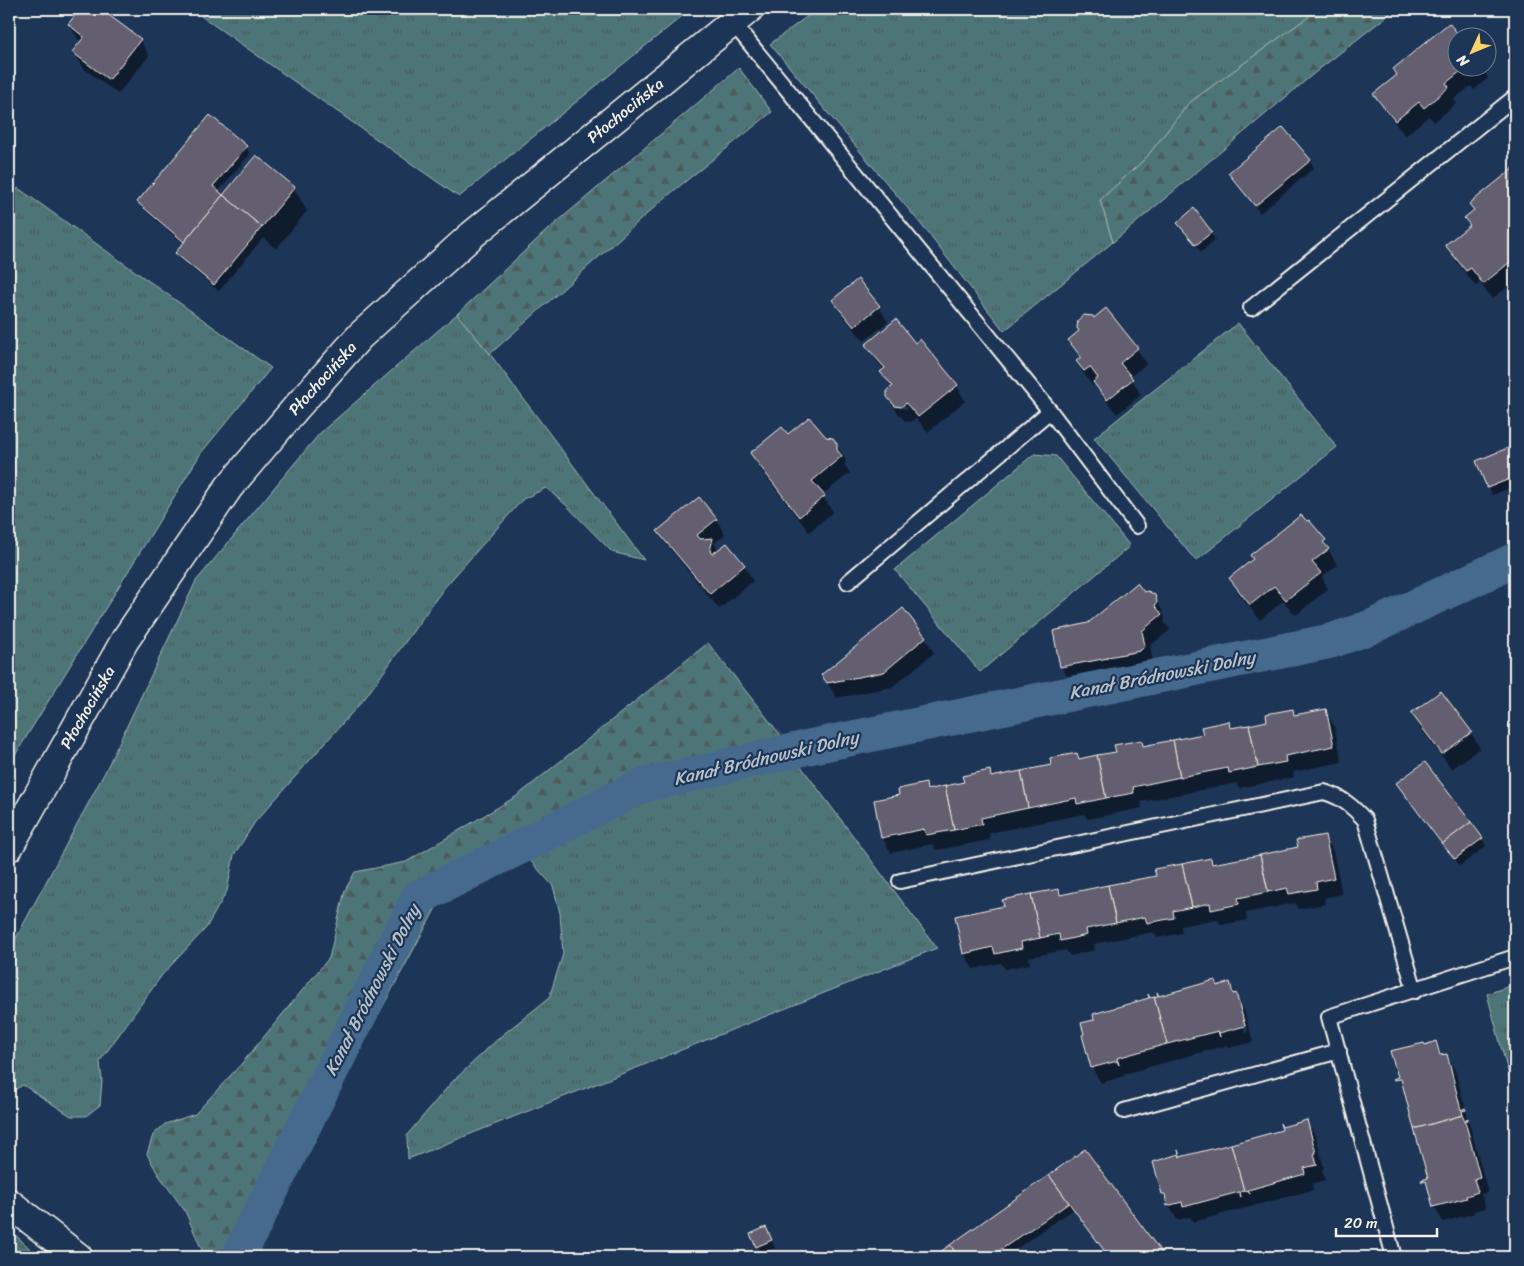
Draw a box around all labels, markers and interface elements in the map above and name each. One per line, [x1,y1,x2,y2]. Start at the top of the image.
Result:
north arrow [1446,28,1496,78]
text: N [1450,48,1476,74]
street label: Płochocińska [580,70,670,151]
street label: Płochocińska [281,334,364,422]
water label: Kanał Bródnowski Dolny [1066,641,1260,709]
street label: Płochocińska [52,660,123,755]
water label: Kanał Bródnowski Dolny [671,721,864,795]
water label: Kanał Bródnowski Dolny [315,896,430,1081]
scale bar [1336,1206,1438,1238]
text: 20 m [1344,1210,1378,1236]

